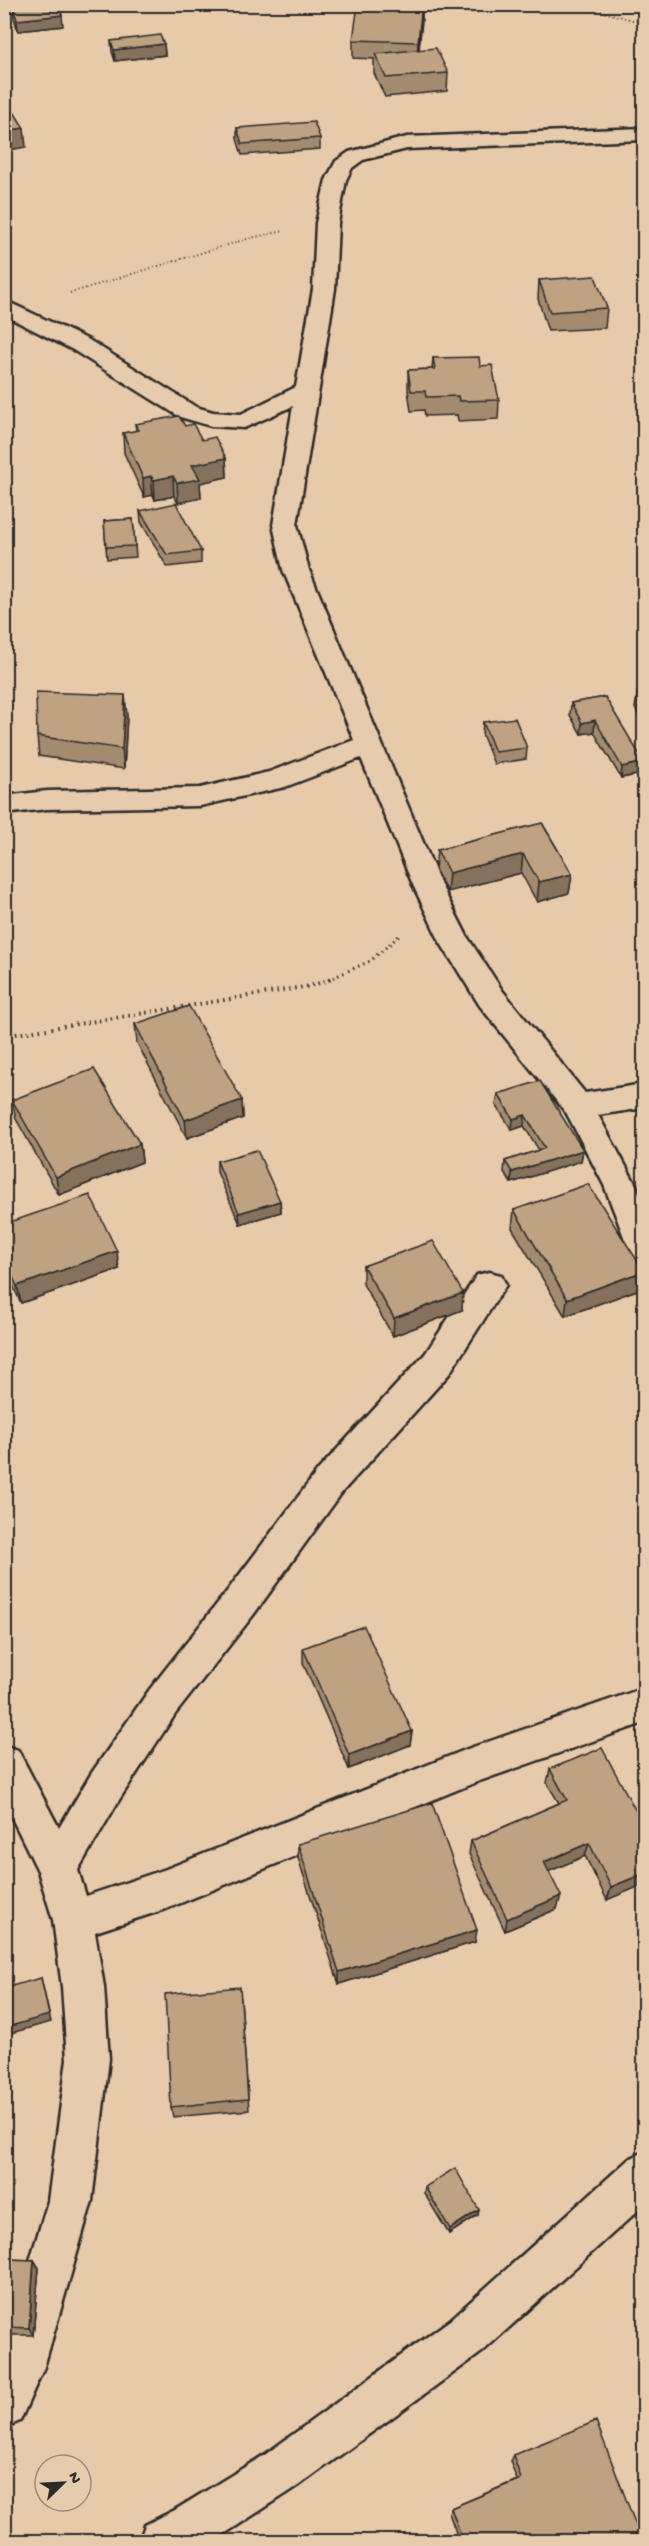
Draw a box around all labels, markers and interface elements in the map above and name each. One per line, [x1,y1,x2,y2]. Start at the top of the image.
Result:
north arrow [33,2453,93,2513]
text: N [63,2470,85,2487]

